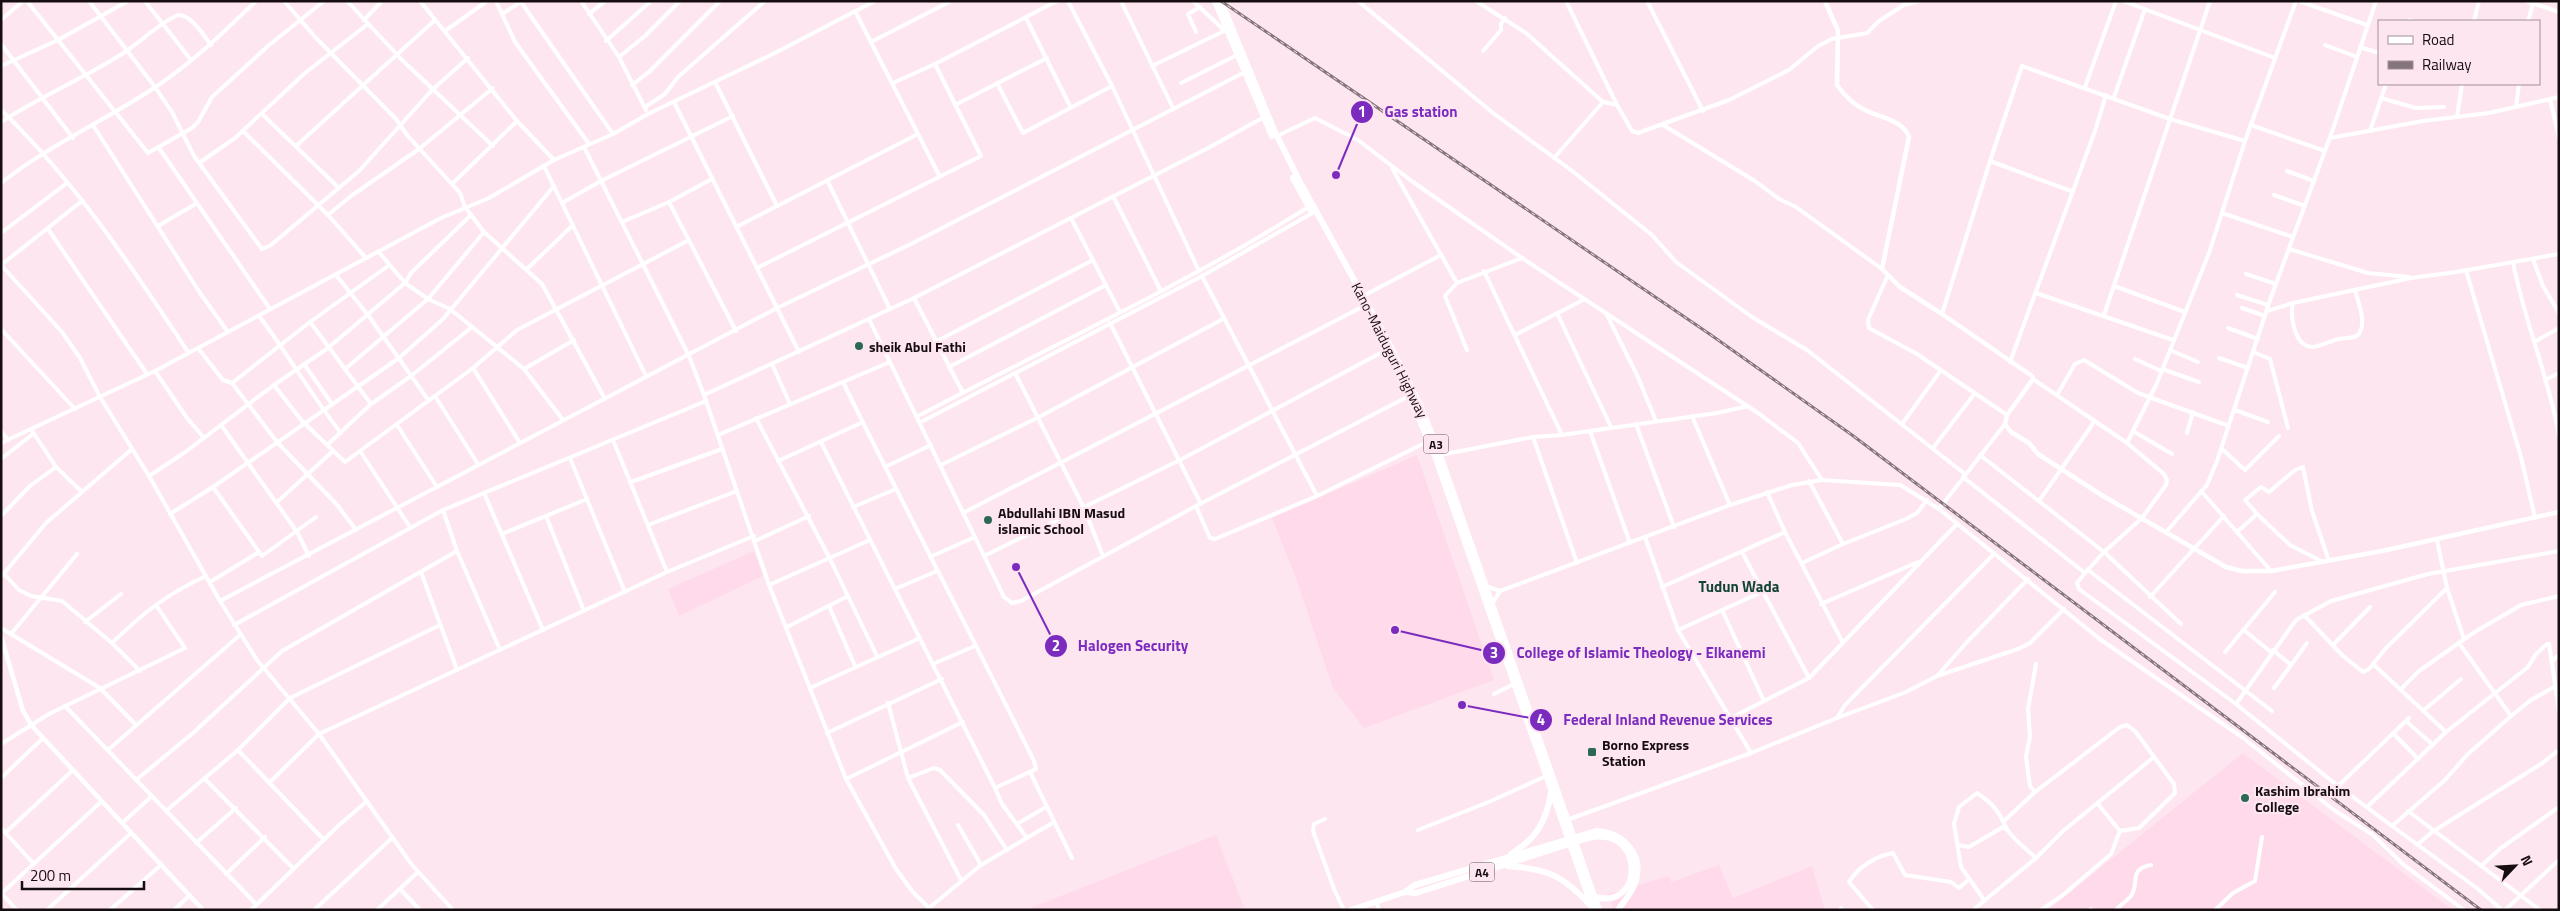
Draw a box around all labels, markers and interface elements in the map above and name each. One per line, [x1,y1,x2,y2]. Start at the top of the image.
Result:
legend [2378,20,2540,85]
text: Road [2422,28,2454,51]
text: Railway [2422,53,2472,76]
callout: Gas station [1350,97,1468,127]
text: 1 [1358,100,1366,123]
text: Gas station [1384,100,1458,123]
street label: Kano-Maiduguri Highway [1347,278,1433,422]
place label: sheik Abul Fathi [869,336,966,357]
marker: sheik Abul Fathi [853,340,865,352]
road number: A3 [1424,434,1448,454]
place label: Abdullahi IBN Masud islamic School [998,502,1125,539]
marker: Abdullahi IBN Masud islamic School [982,514,994,526]
district label: Tudun Wada [1699,575,1780,598]
callout: Halogen Security [1043,631,1198,661]
text: 2 [1052,634,1060,657]
text: Halogen Security [1078,634,1189,657]
callout: College of Islamic Theology - Elkanemi [1481,638,1775,668]
text: 3 [1490,641,1498,664]
text: College of Islamic Theology - Elkanemi [1516,641,1766,664]
callout: Federal Inland Revenue Services [1529,705,1783,735]
text: 4 [1537,708,1545,731]
text: Federal Inland Revenue Services [1563,708,1773,731]
place label: Borno Express Station [1602,734,1689,771]
marker: Borno Express Station [1586,746,1598,758]
place label: Kashim Ibrahim College [2255,780,2350,817]
marker: Kashim Ibrahim College [2239,792,2251,804]
north arrow [2490,841,2540,891]
text: N [2516,851,2539,869]
scale bar [22,858,145,890]
road number: A4 [1470,862,1494,882]
text: 200 m [30,864,71,887]

